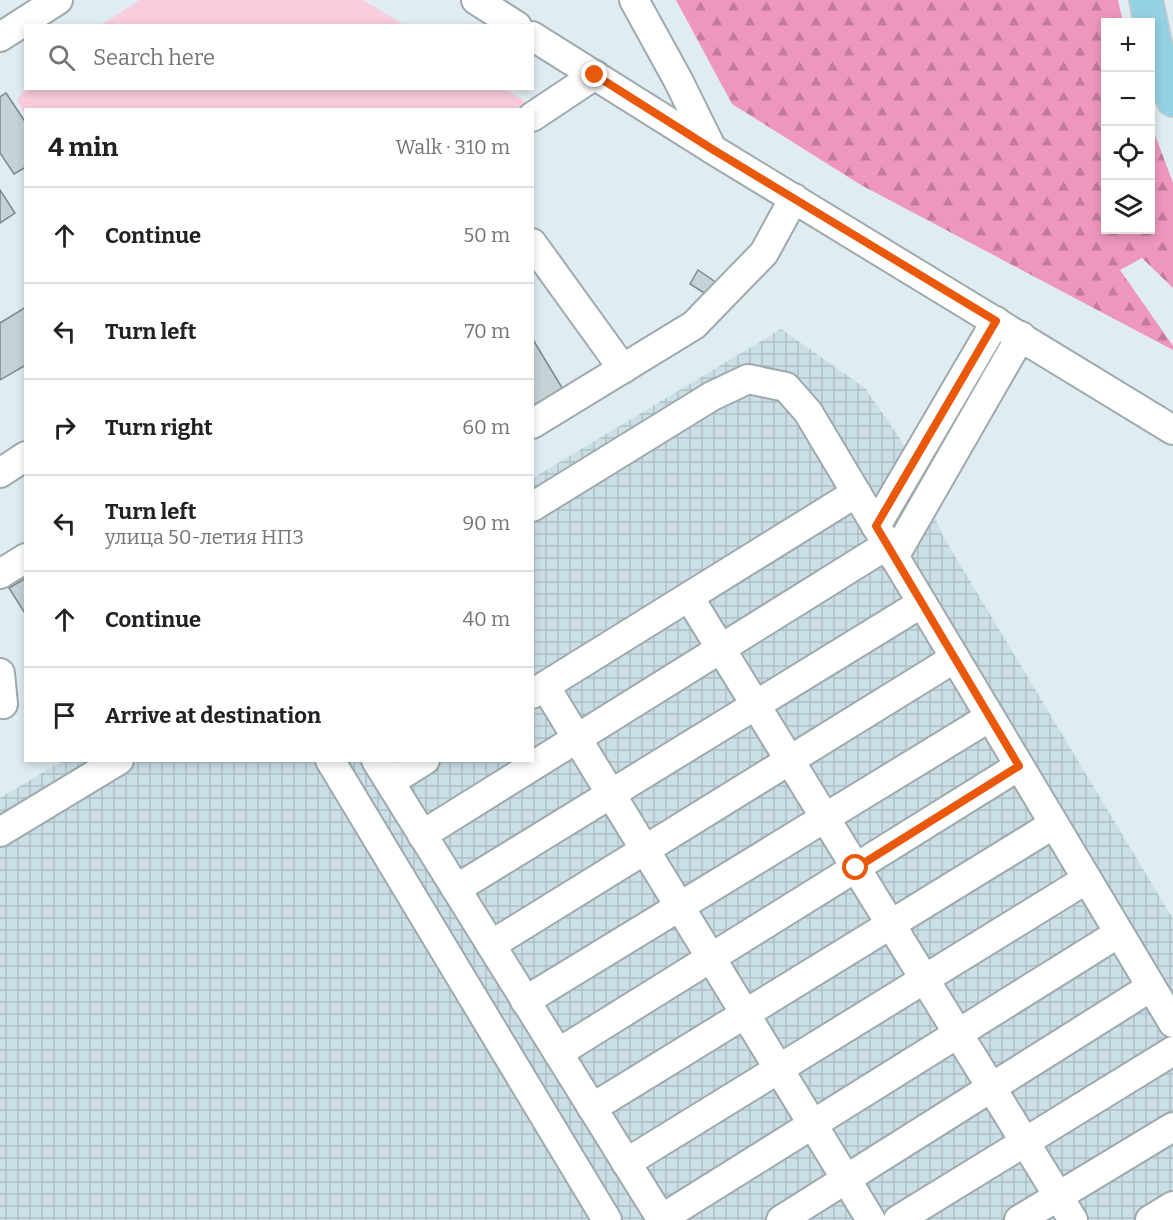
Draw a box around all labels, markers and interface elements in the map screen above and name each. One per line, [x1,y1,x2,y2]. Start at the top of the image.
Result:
map controls [1101,18,1155,234]
button: + [1101,18,1155,72]
search box [24,24,534,90]
icon: search [45,41,78,74]
text: Search here [93,44,215,71]
route end [581,61,607,87]
button: − [1101,72,1155,126]
button: locate [1101,126,1155,180]
text: 4 min [48,132,118,163]
text: Walk · 310 m [396,135,510,159]
button: layers [1101,180,1155,234]
icon: ahead [48,219,81,252]
text: Continue [105,222,201,249]
text: 50 m [463,223,510,247]
icon: left [48,315,81,348]
text: Turn left [105,318,197,345]
text: 70 m [464,319,510,343]
icon: right [48,411,81,444]
text: Turn right [105,414,213,441]
text: 60 m [462,415,510,439]
text: Turn left [105,498,197,525]
icon: left [48,507,81,540]
text: 90 m [462,511,510,535]
text: улица 50-летия НПЗ [105,525,304,549]
icon: ahead [48,603,81,636]
text: Continue [105,606,201,633]
text: 40 m [462,607,510,631]
icon: arrive [48,699,81,732]
text: Arrive at destination [105,702,321,729]
route start [842,854,868,880]

